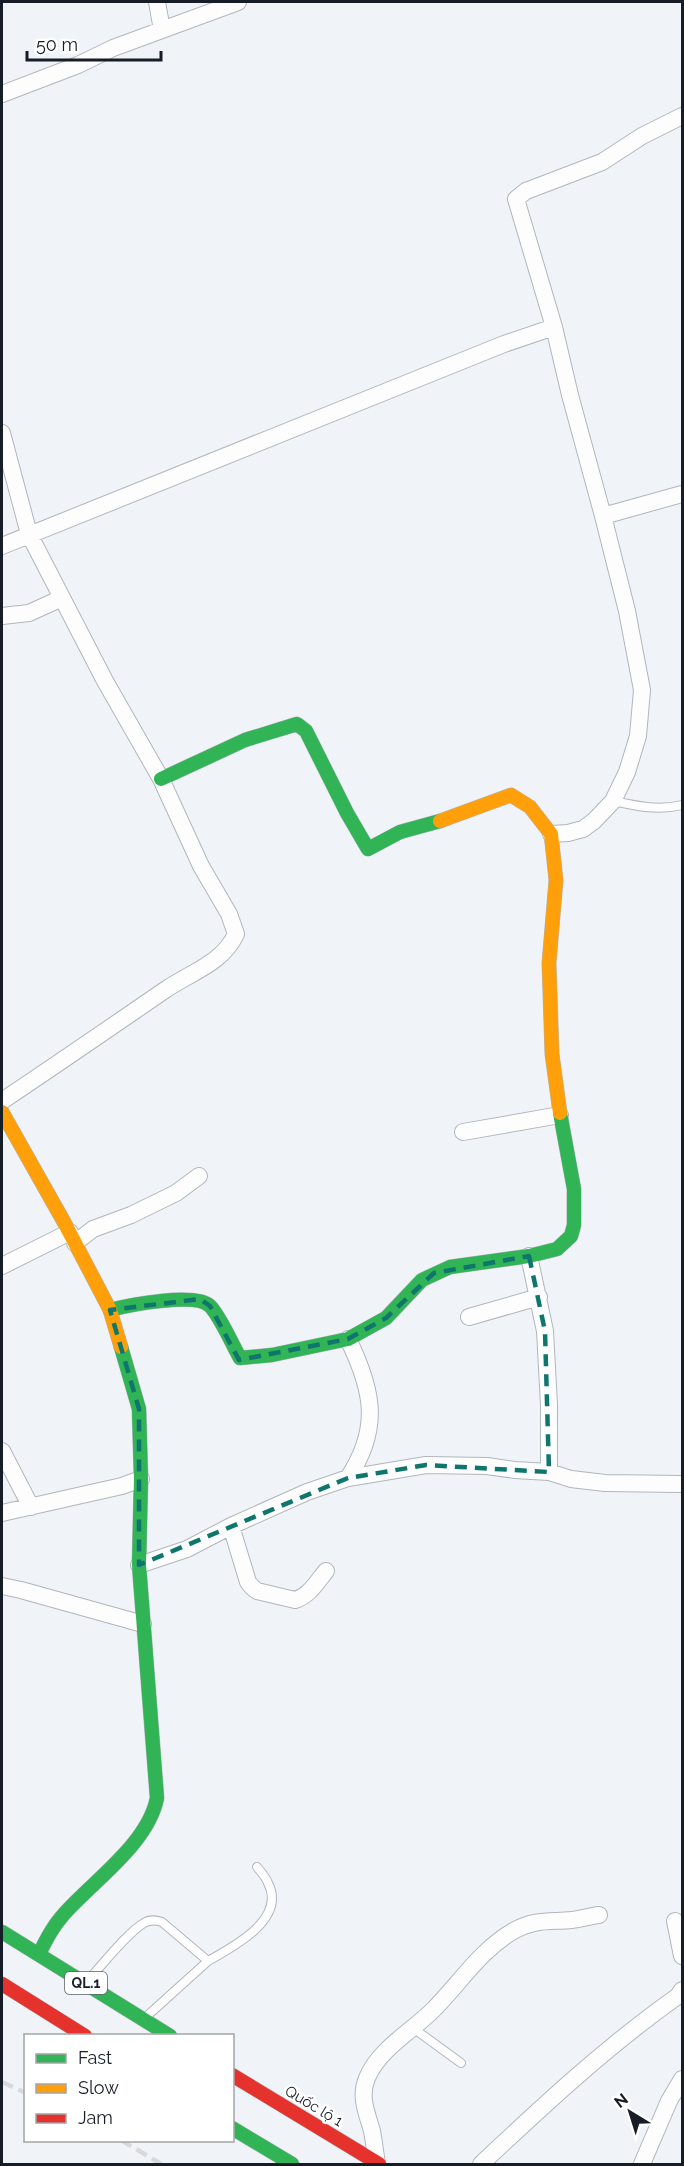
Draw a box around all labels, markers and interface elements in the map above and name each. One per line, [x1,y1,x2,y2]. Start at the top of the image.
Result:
scale bar [27,24,160,62]
text: 50 m [36,34,78,55]
road number: QL.1 [65,1972,107,1994]
legend [24,2034,234,2142]
text: Fast [78,2047,112,2068]
text: Slow [78,2077,119,2098]
street label: Quốc lộ 1 [282,2082,347,2131]
north arrow [600,2082,660,2142]
text: N [610,2089,632,2112]
text: Jam [78,2107,113,2128]

